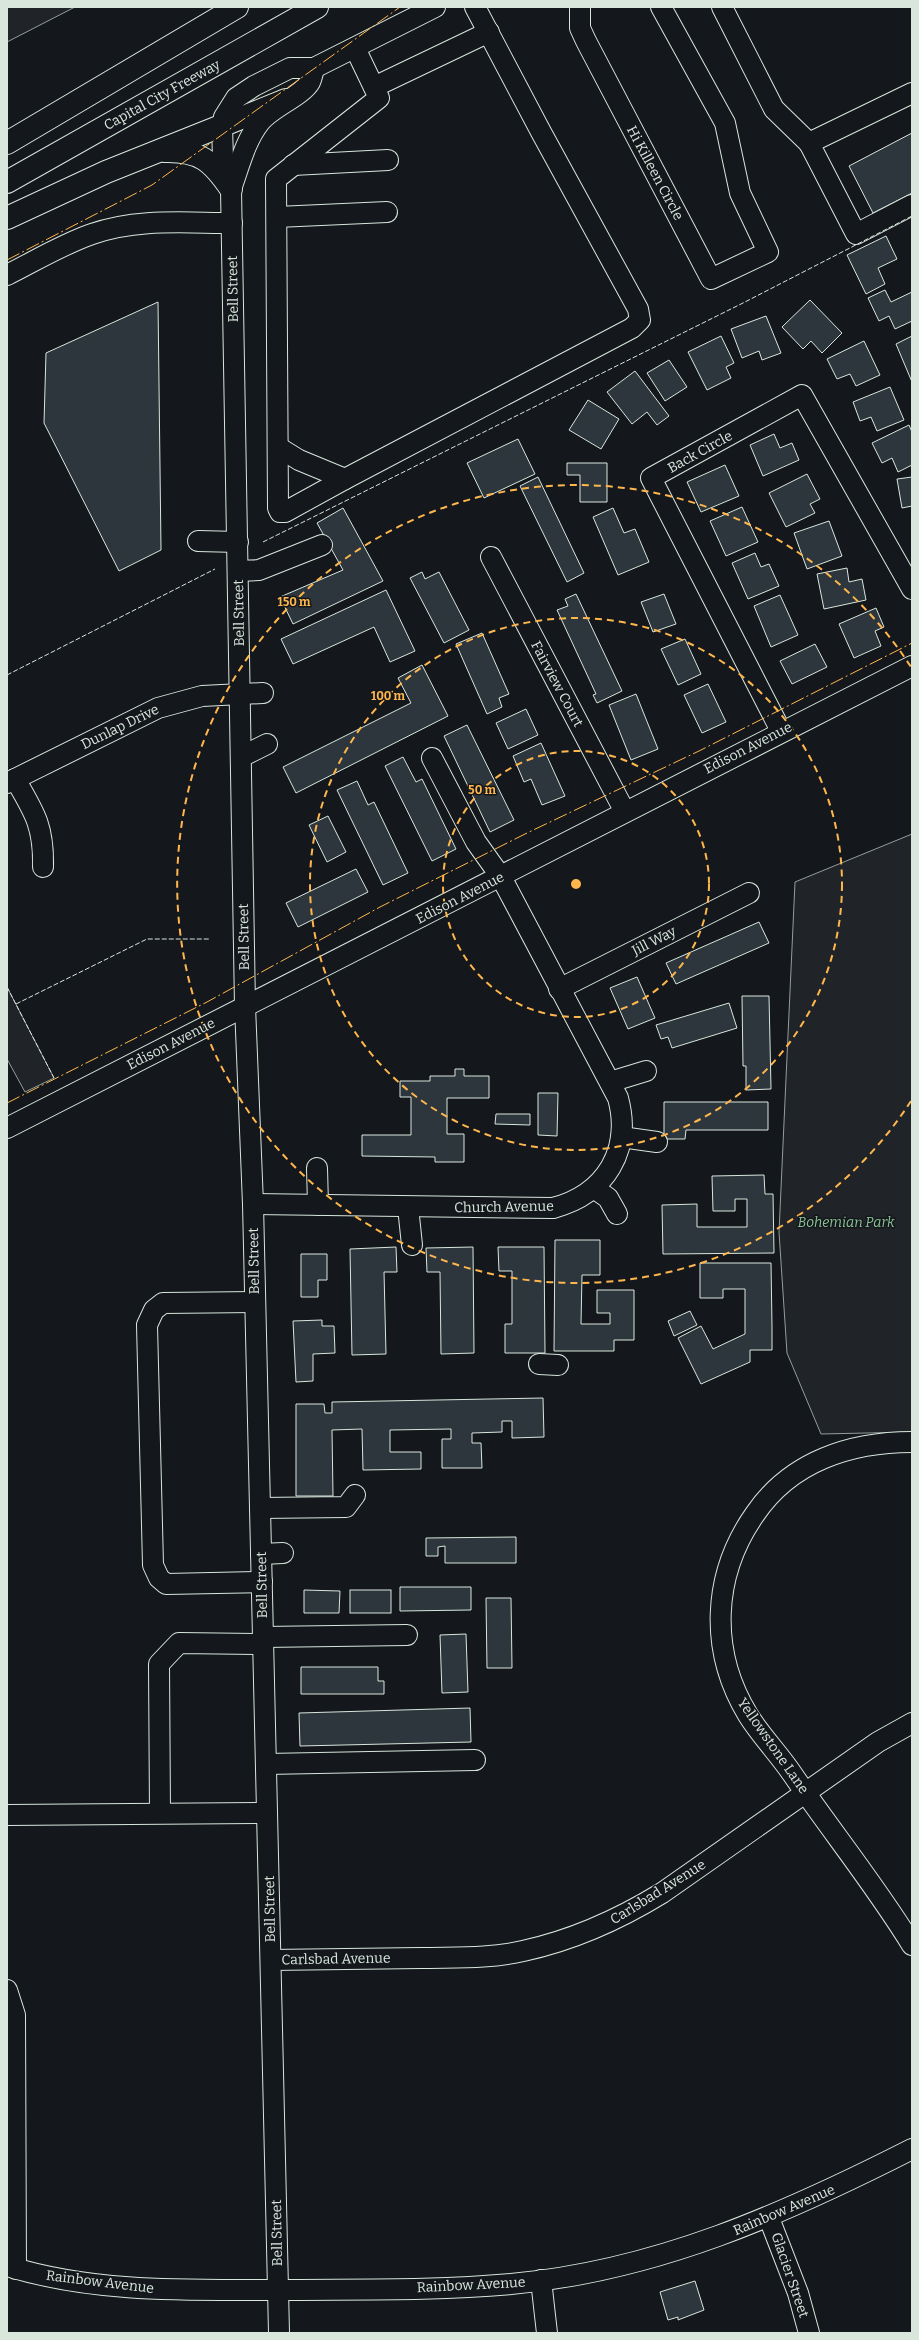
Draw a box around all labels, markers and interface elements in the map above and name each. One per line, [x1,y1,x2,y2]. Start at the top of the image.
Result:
street label: Capital City Freeway [101,56,224,134]
street label: Hi Killeen Circle [623,123,687,223]
street label: Bell Street [224,255,242,323]
street label: Back Circle [665,427,735,477]
street label: Bell Street [230,579,248,647]
text: 150 m [278,595,311,609]
street label: Fairview Court [527,638,587,730]
text: 100 m [371,689,406,703]
street label: Dunlap Drive [78,701,162,753]
street label: Edison Avenue [701,719,795,777]
text: 50 m [468,783,496,797]
street label: Edison Avenue [413,869,507,927]
centre of rings [569,877,583,891]
street label: Bell Street [235,903,253,971]
street label: Jill Way [628,922,680,960]
street label: Edison Avenue [124,1015,218,1073]
street label: Church Avenue [454,1198,554,1216]
park label: Bohemian Park [797,1214,895,1231]
street label: Bell Street [245,1227,263,1295]
street label: Bell Street [253,1551,271,1619]
street label: Yellowstone Lane [734,1695,812,1797]
street label: Carlsbad Avenue [607,1856,709,1928]
street label: Bell Street [261,1875,279,1943]
street label: Carlsbad Avenue [281,1950,391,1968]
street label: Rainbow Avenue [731,2181,837,2239]
street label: Bell Street [268,2199,286,2267]
street label: Glacier Street [767,2230,813,2320]
street label: Rainbow Avenue [45,2267,155,2297]
street label: Rainbow Avenue [416,2274,526,2296]

